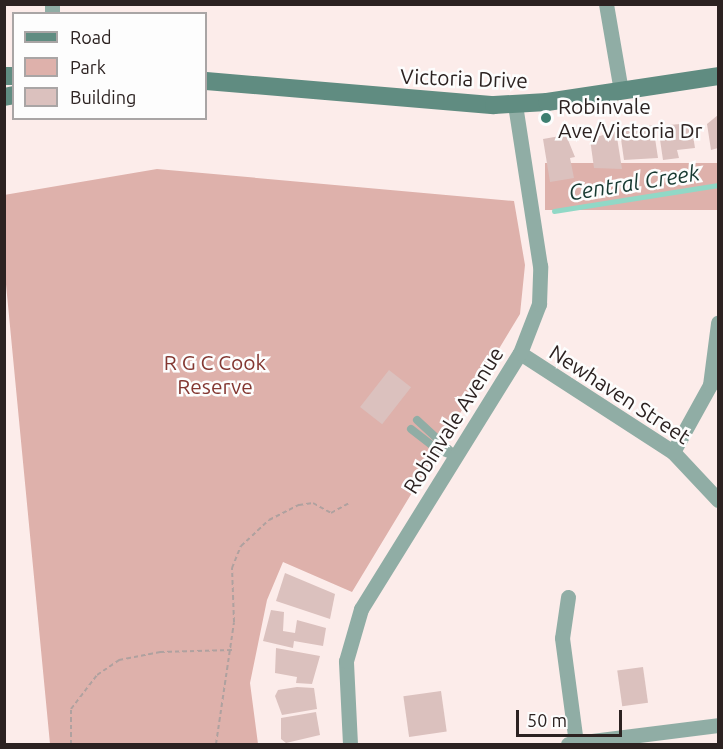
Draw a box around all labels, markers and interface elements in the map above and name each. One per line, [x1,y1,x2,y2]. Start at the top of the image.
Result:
legend [12,12,207,120]
text: Road [70,27,112,47]
text: Park [70,57,106,77]
street label: Victoria Drive [400,63,528,93]
text: Building [70,87,136,107]
place label: Robinvale Ave/Victoria Dr [558,93,702,143]
marker: Robinvale Ave/Victoria Dr [539,111,553,125]
water label: Central Creek [567,159,701,205]
street label: Newhaven Street [545,339,695,449]
street label: Robinvale Avenue [398,342,508,498]
park label: R G C Cook Reserve [164,349,266,399]
scale bar [519,698,626,736]
text: 50 m [527,710,567,730]

